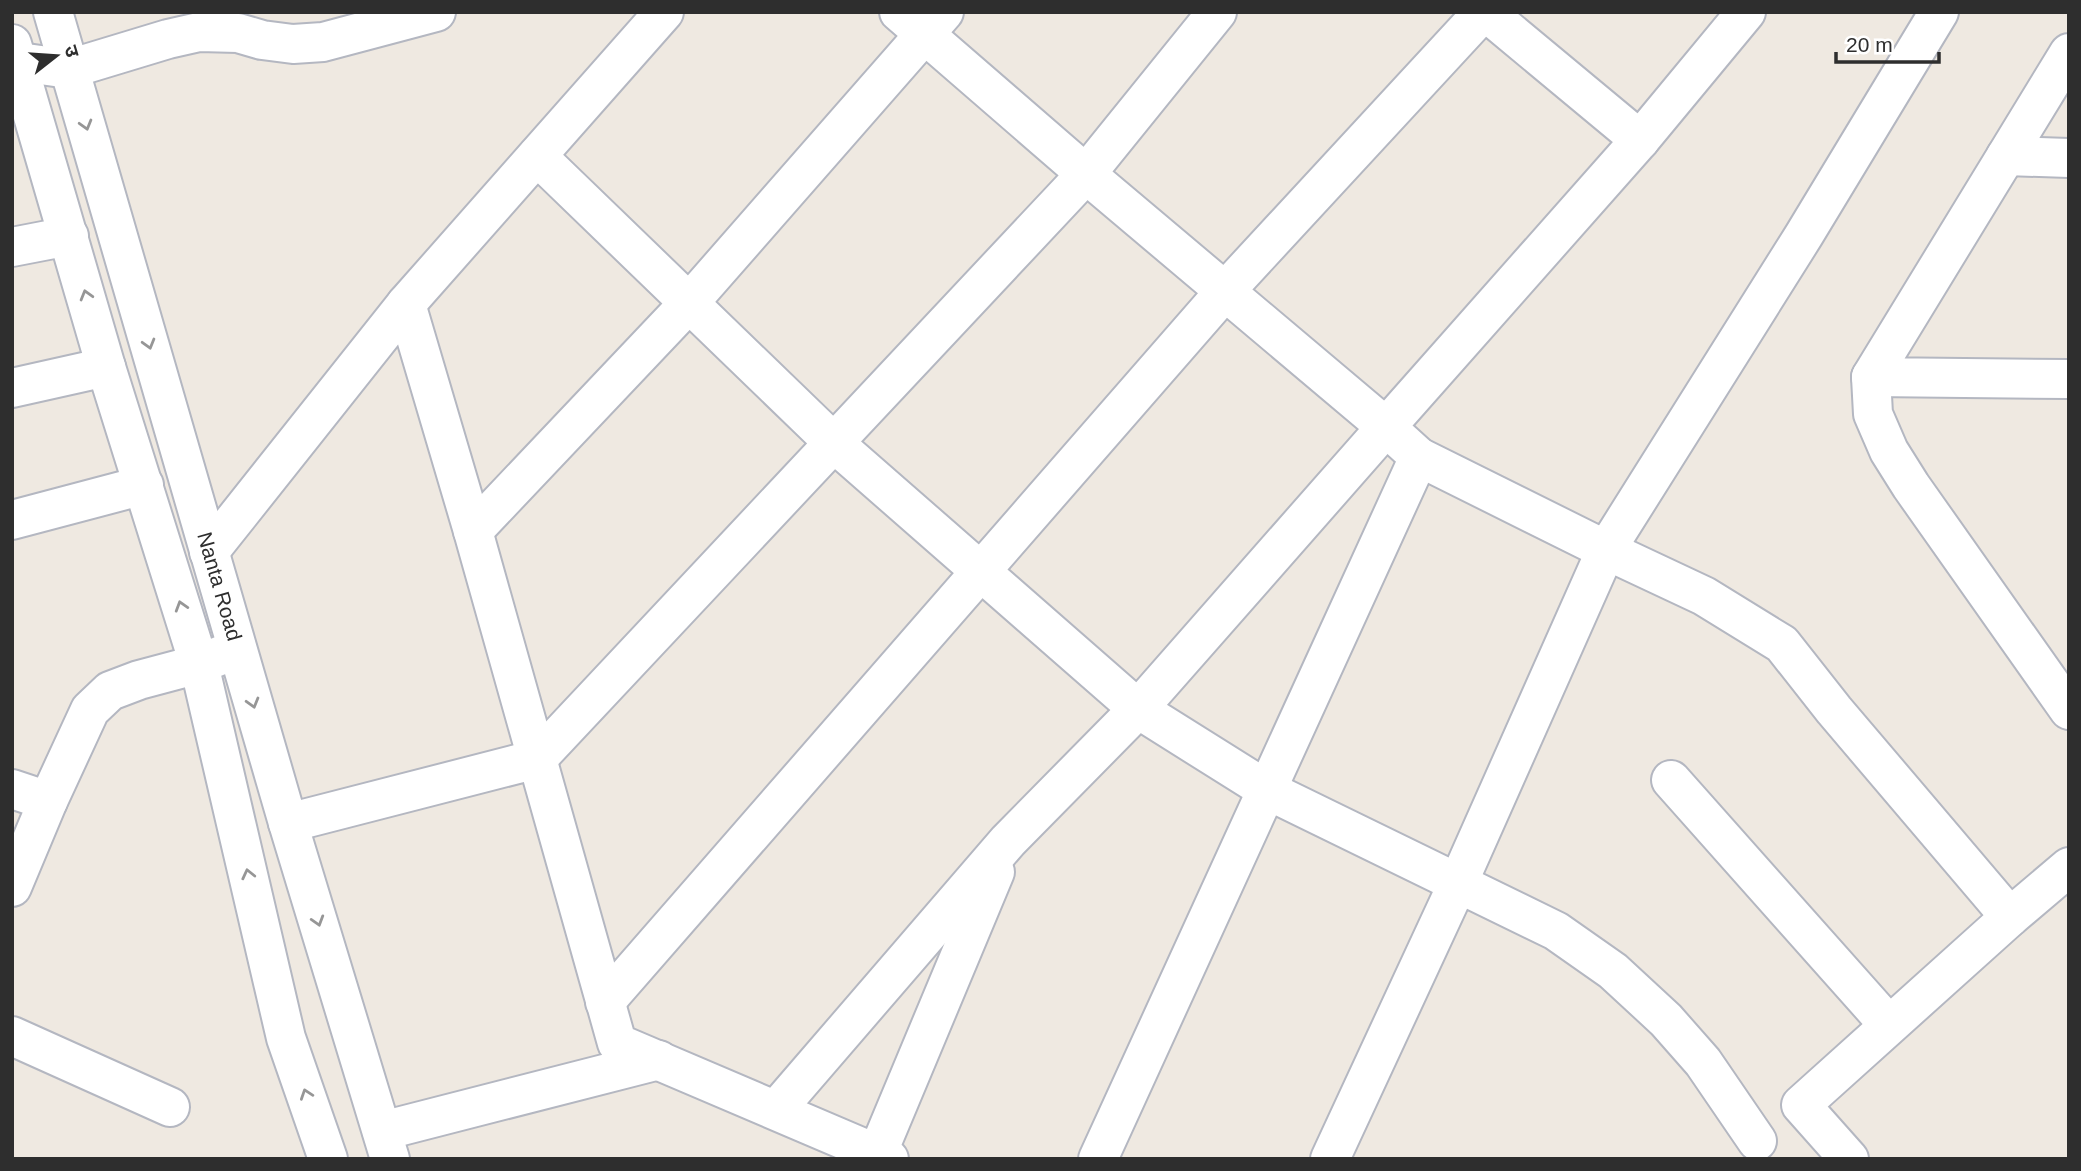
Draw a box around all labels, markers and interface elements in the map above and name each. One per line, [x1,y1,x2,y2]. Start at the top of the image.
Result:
north arrow [21,21,91,91]
scale bar [1836,21,1939,65]
text: 20 m [1846,33,1893,56]
text: उ [60,43,84,60]
one-way arrow [77,119,92,131]
one-way arrow [80,289,94,301]
one-way arrow [140,337,155,349]
street label: Nanta Road [193,529,247,643]
one-way arrow [175,601,190,613]
one-way arrow [245,697,259,709]
one-way arrow [242,869,256,881]
one-way arrow [310,914,324,927]
one-way arrow [300,1089,314,1101]

